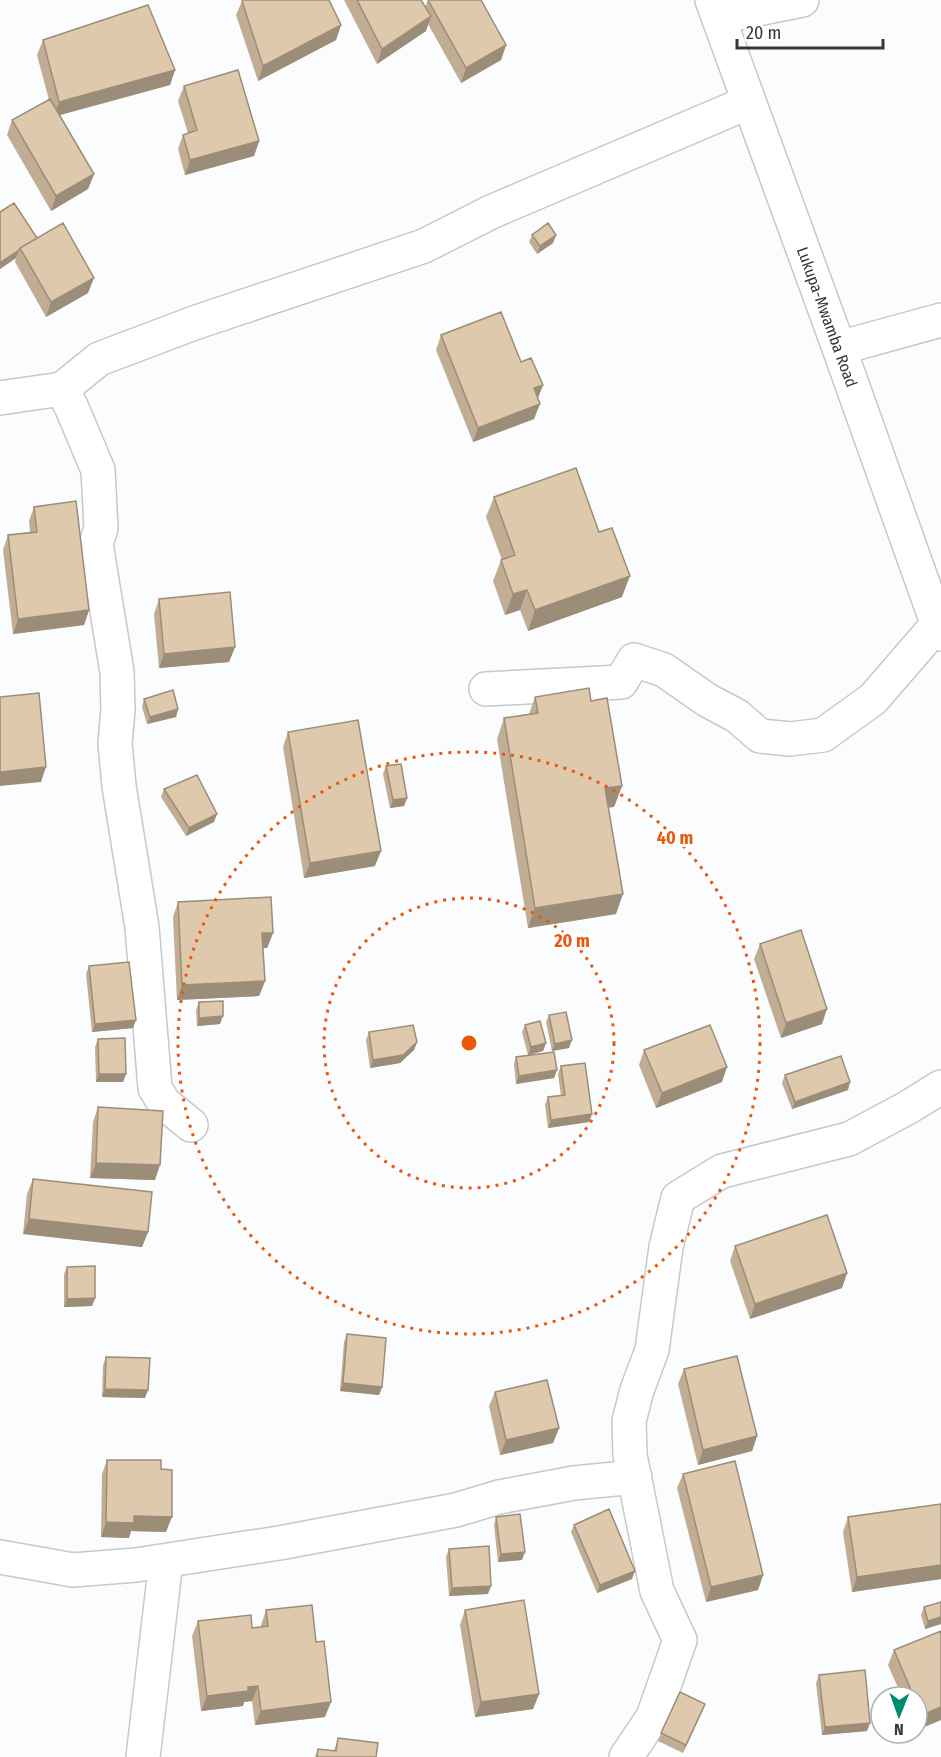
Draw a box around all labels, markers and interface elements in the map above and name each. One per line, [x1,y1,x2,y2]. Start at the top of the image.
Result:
scale bar [737,12,882,50]
text: 20 m [746,22,781,44]
street label: Lukupa-Mwamba Road [793,244,861,390]
text: 40 m [657,827,693,849]
text: 20 m [553,930,590,952]
centre of rings [459,1033,479,1053]
north arrow [869,1685,929,1745]
text: N [894,1720,904,1739]

